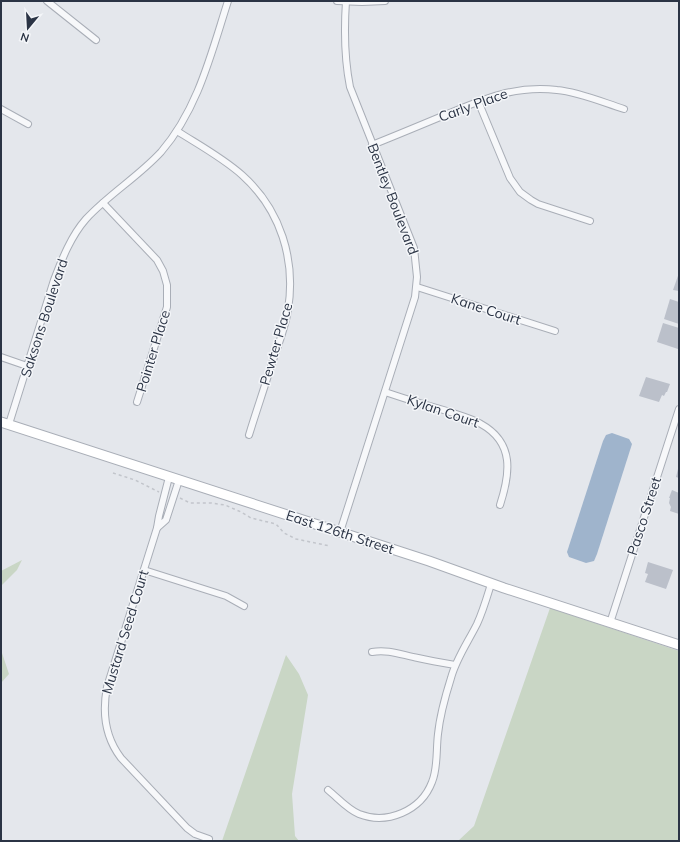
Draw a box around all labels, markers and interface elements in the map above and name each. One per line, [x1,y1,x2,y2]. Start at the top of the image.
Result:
north arrow [8,8,48,48]
text: N [19,30,31,45]
street label: Carly Place [436,84,510,126]
street label: Bentley Boulevard [364,141,422,257]
street label: Saksons Boulevard [16,256,72,380]
street label: Kane Court [449,289,523,329]
street label: Pewter Place [256,301,296,387]
street label: Pointer Place [132,308,174,394]
street label: Kylan Court [405,390,481,432]
street label: Pasco Street [623,474,665,557]
street label: East 126th Street [284,506,396,558]
street label: Mustard Seed Court [98,568,152,696]

